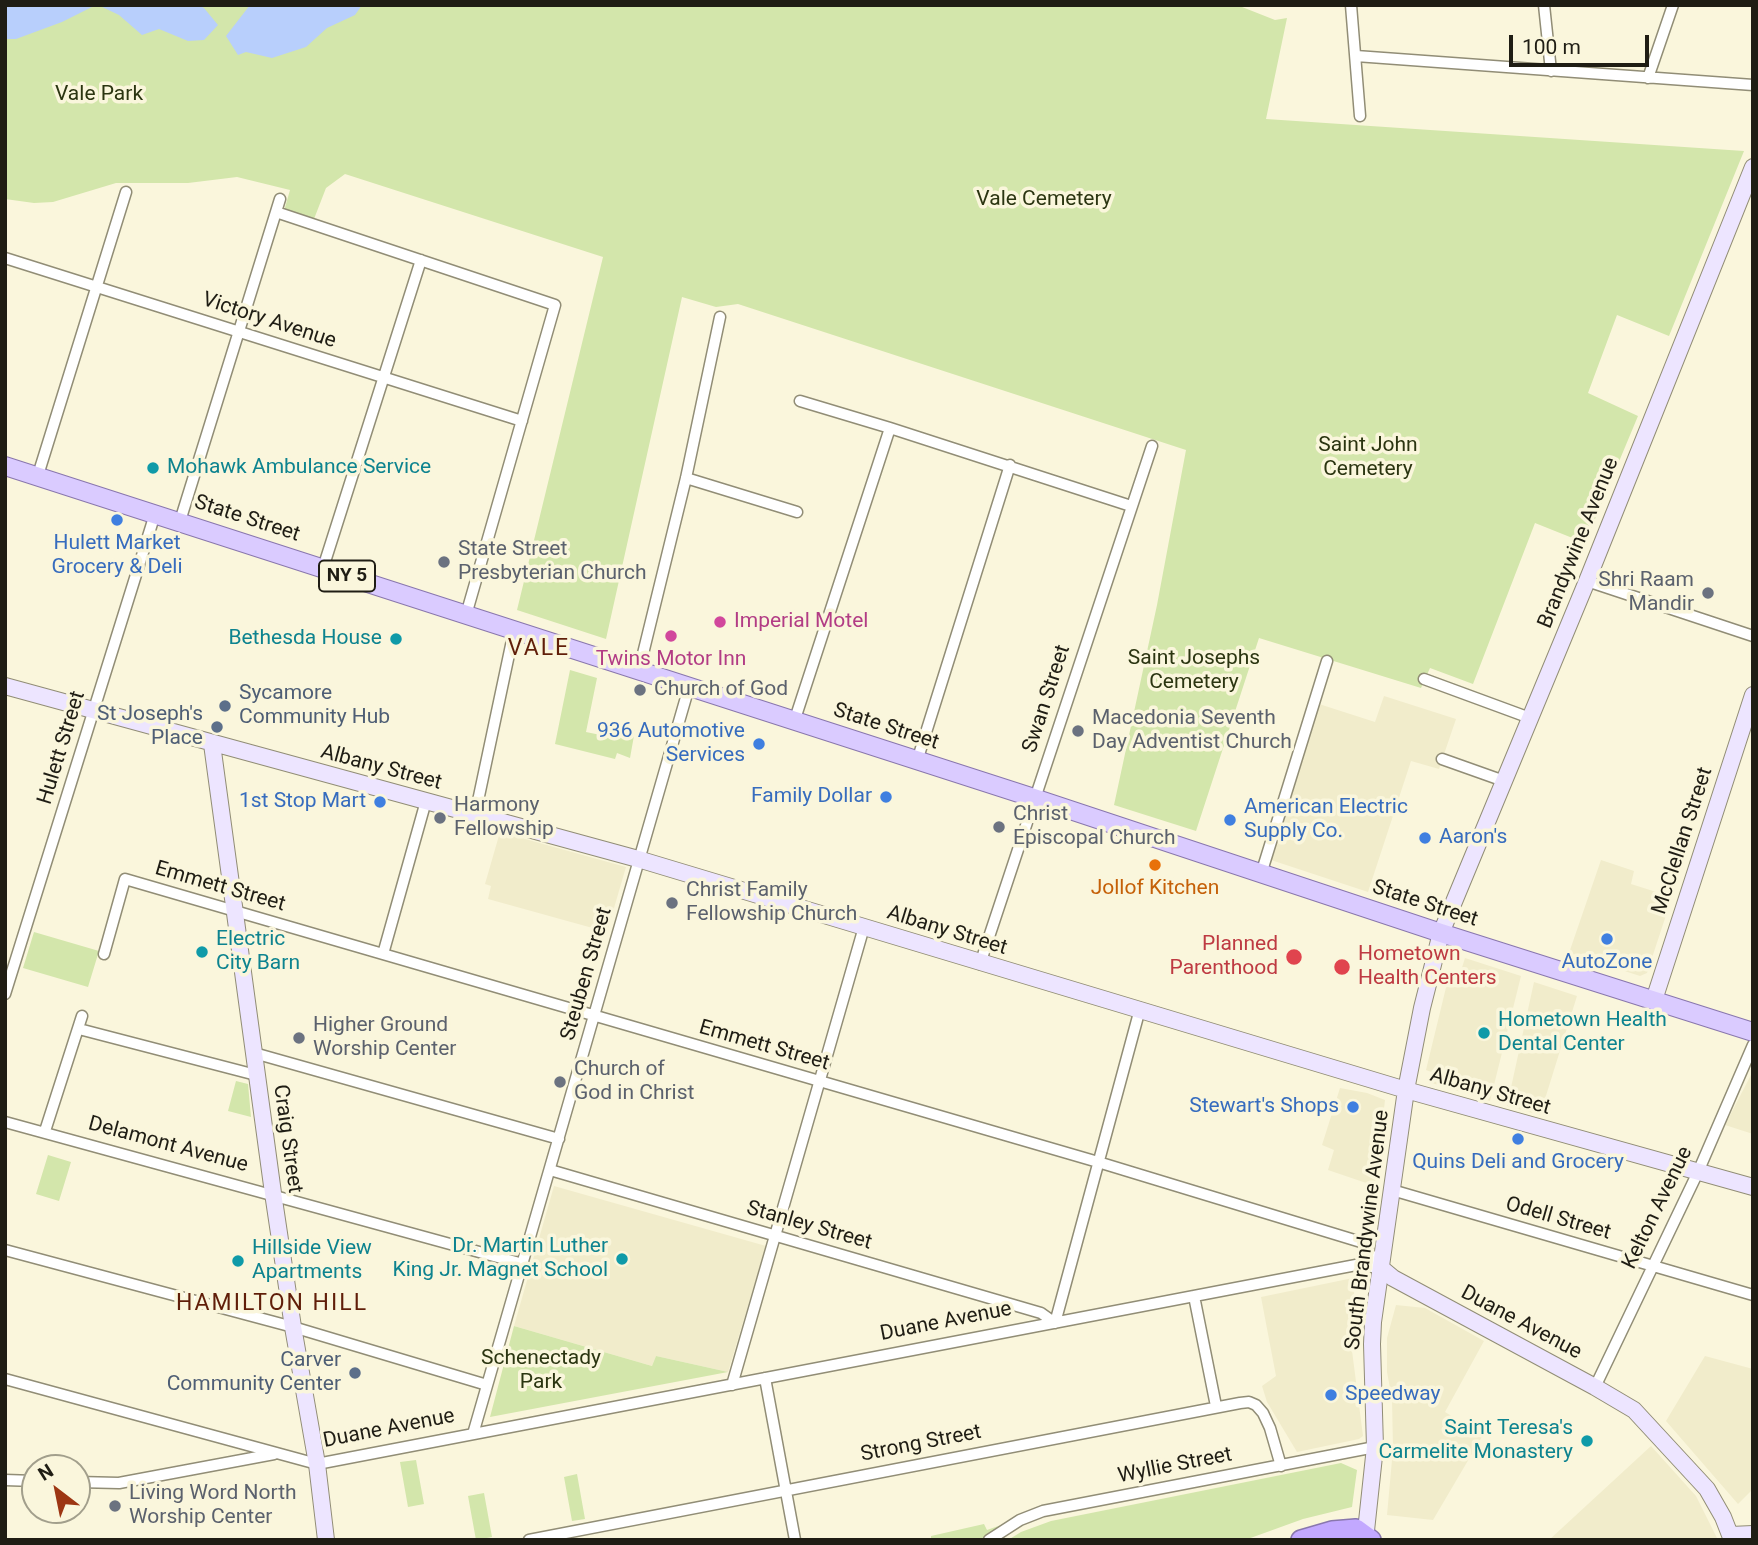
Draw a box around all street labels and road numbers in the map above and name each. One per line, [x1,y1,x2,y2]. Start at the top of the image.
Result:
street label: Victory Avenue [199,288,339,354]
street label: Brandywine Avenue [1533,454,1625,632]
street label: State Street [191,490,303,548]
road number: NY 5 [319,561,375,592]
street label: Swan Street [1018,642,1076,756]
street label: Hulett Street [33,688,91,808]
street label: State Street [830,698,942,756]
street label: Albany Street [318,740,444,796]
street label: McClellan Street [1647,764,1719,918]
street label: Emmett Street [152,856,288,918]
street label: State Street [1369,875,1481,933]
street label: Albany Street [884,901,1010,961]
street label: Steuben Street [556,905,618,1043]
street label: Emmett Street [696,1015,832,1077]
street label: Albany Street [1427,1063,1553,1121]
street label: Craig Street [267,1083,307,1195]
street label: South Brandywine Avenue [1341,1108,1395,1352]
street label: Delamont Avenue [85,1112,251,1178]
street label: Kelton Avenue [1617,1143,1699,1273]
street label: Odell Street [1502,1192,1614,1246]
street label: Stanley Street [744,1196,874,1256]
street label: Duane Avenue [1456,1281,1586,1365]
street label: Duane Avenue [878,1297,1014,1347]
street label: Duane Avenue [321,1404,457,1454]
street label: Strong Street [859,1420,983,1468]
street label: Wyllie Street [1116,1443,1234,1489]

